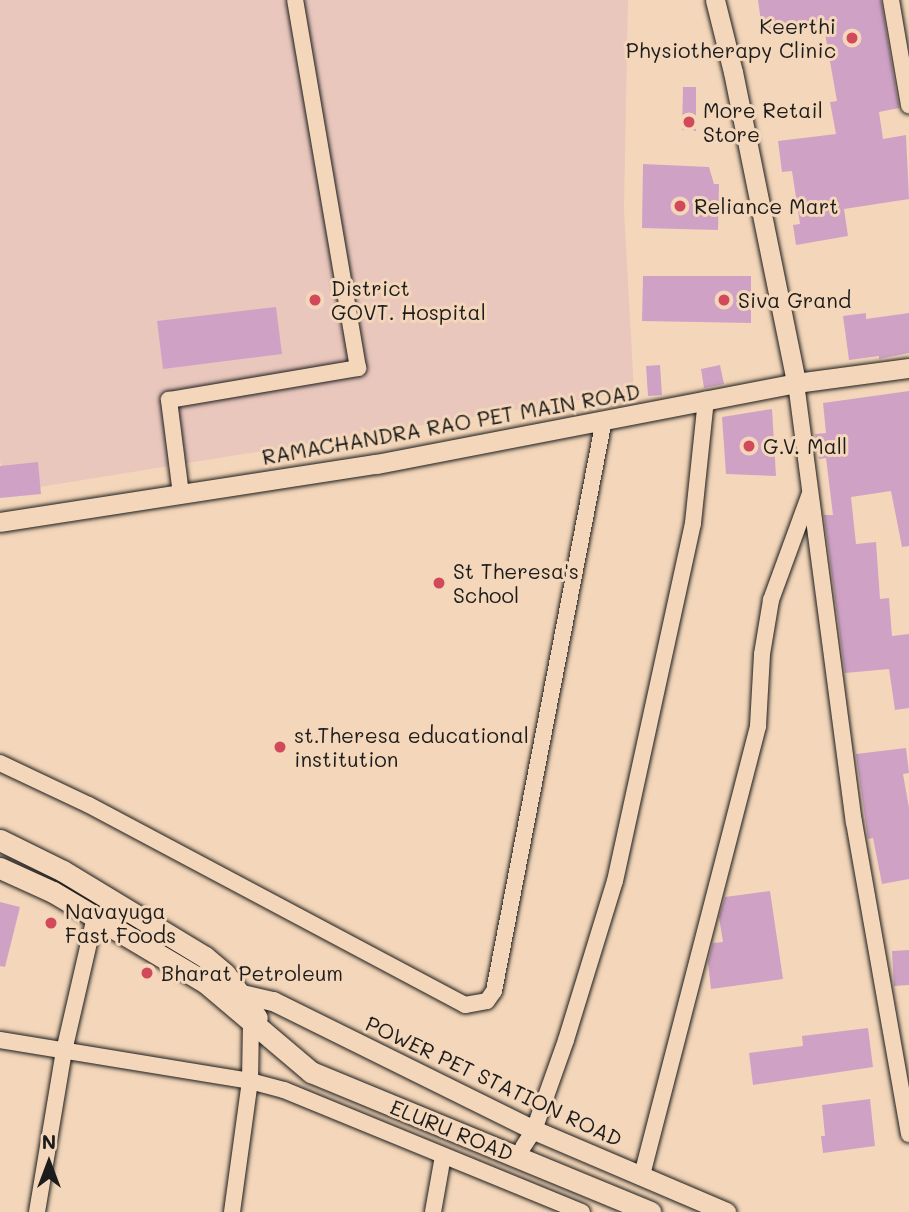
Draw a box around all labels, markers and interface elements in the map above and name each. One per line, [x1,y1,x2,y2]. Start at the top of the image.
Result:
place label: Keerthi Physiotherapy Clinic [626,13,836,63]
marker: Keerthi Physiotherapy Clinic [842,28,862,48]
place label: More Retail Store [703,97,823,147]
marker: More Retail Store [681,114,697,130]
place label: Reliance Mart [694,193,839,219]
marker: Reliance Mart [672,198,688,214]
place label: District GOVT. Hospital [331,275,486,325]
place label: Siva Grand [738,287,851,313]
marker: District GOVT. Hospital [305,290,325,310]
marker: Siva Grand [716,292,732,308]
street label: RAMACHANDRA RAO PET MAIN ROAD [260,378,642,470]
place label: G.V. Mall [763,433,847,459]
marker: G.V. Mall [741,438,757,454]
place label: St Theresa's School [453,558,579,608]
marker: St Theresa's School [431,575,447,591]
place label: st.Theresa educational institution [294,722,529,772]
marker: st.Theresa educational institution [272,739,288,755]
place label: Navayuga Fast Foods [65,898,176,948]
marker: Navayuga Fast Foods [43,915,59,931]
place label: Bharat Petroleum [161,960,343,986]
marker: Bharat Petroleum [139,965,155,981]
street label: POWER PET STATION ROAD [362,1010,626,1152]
street label: ELURU ROAD [387,1094,517,1166]
north arrow [14,1128,84,1198]
text: N [42,1129,56,1154]

